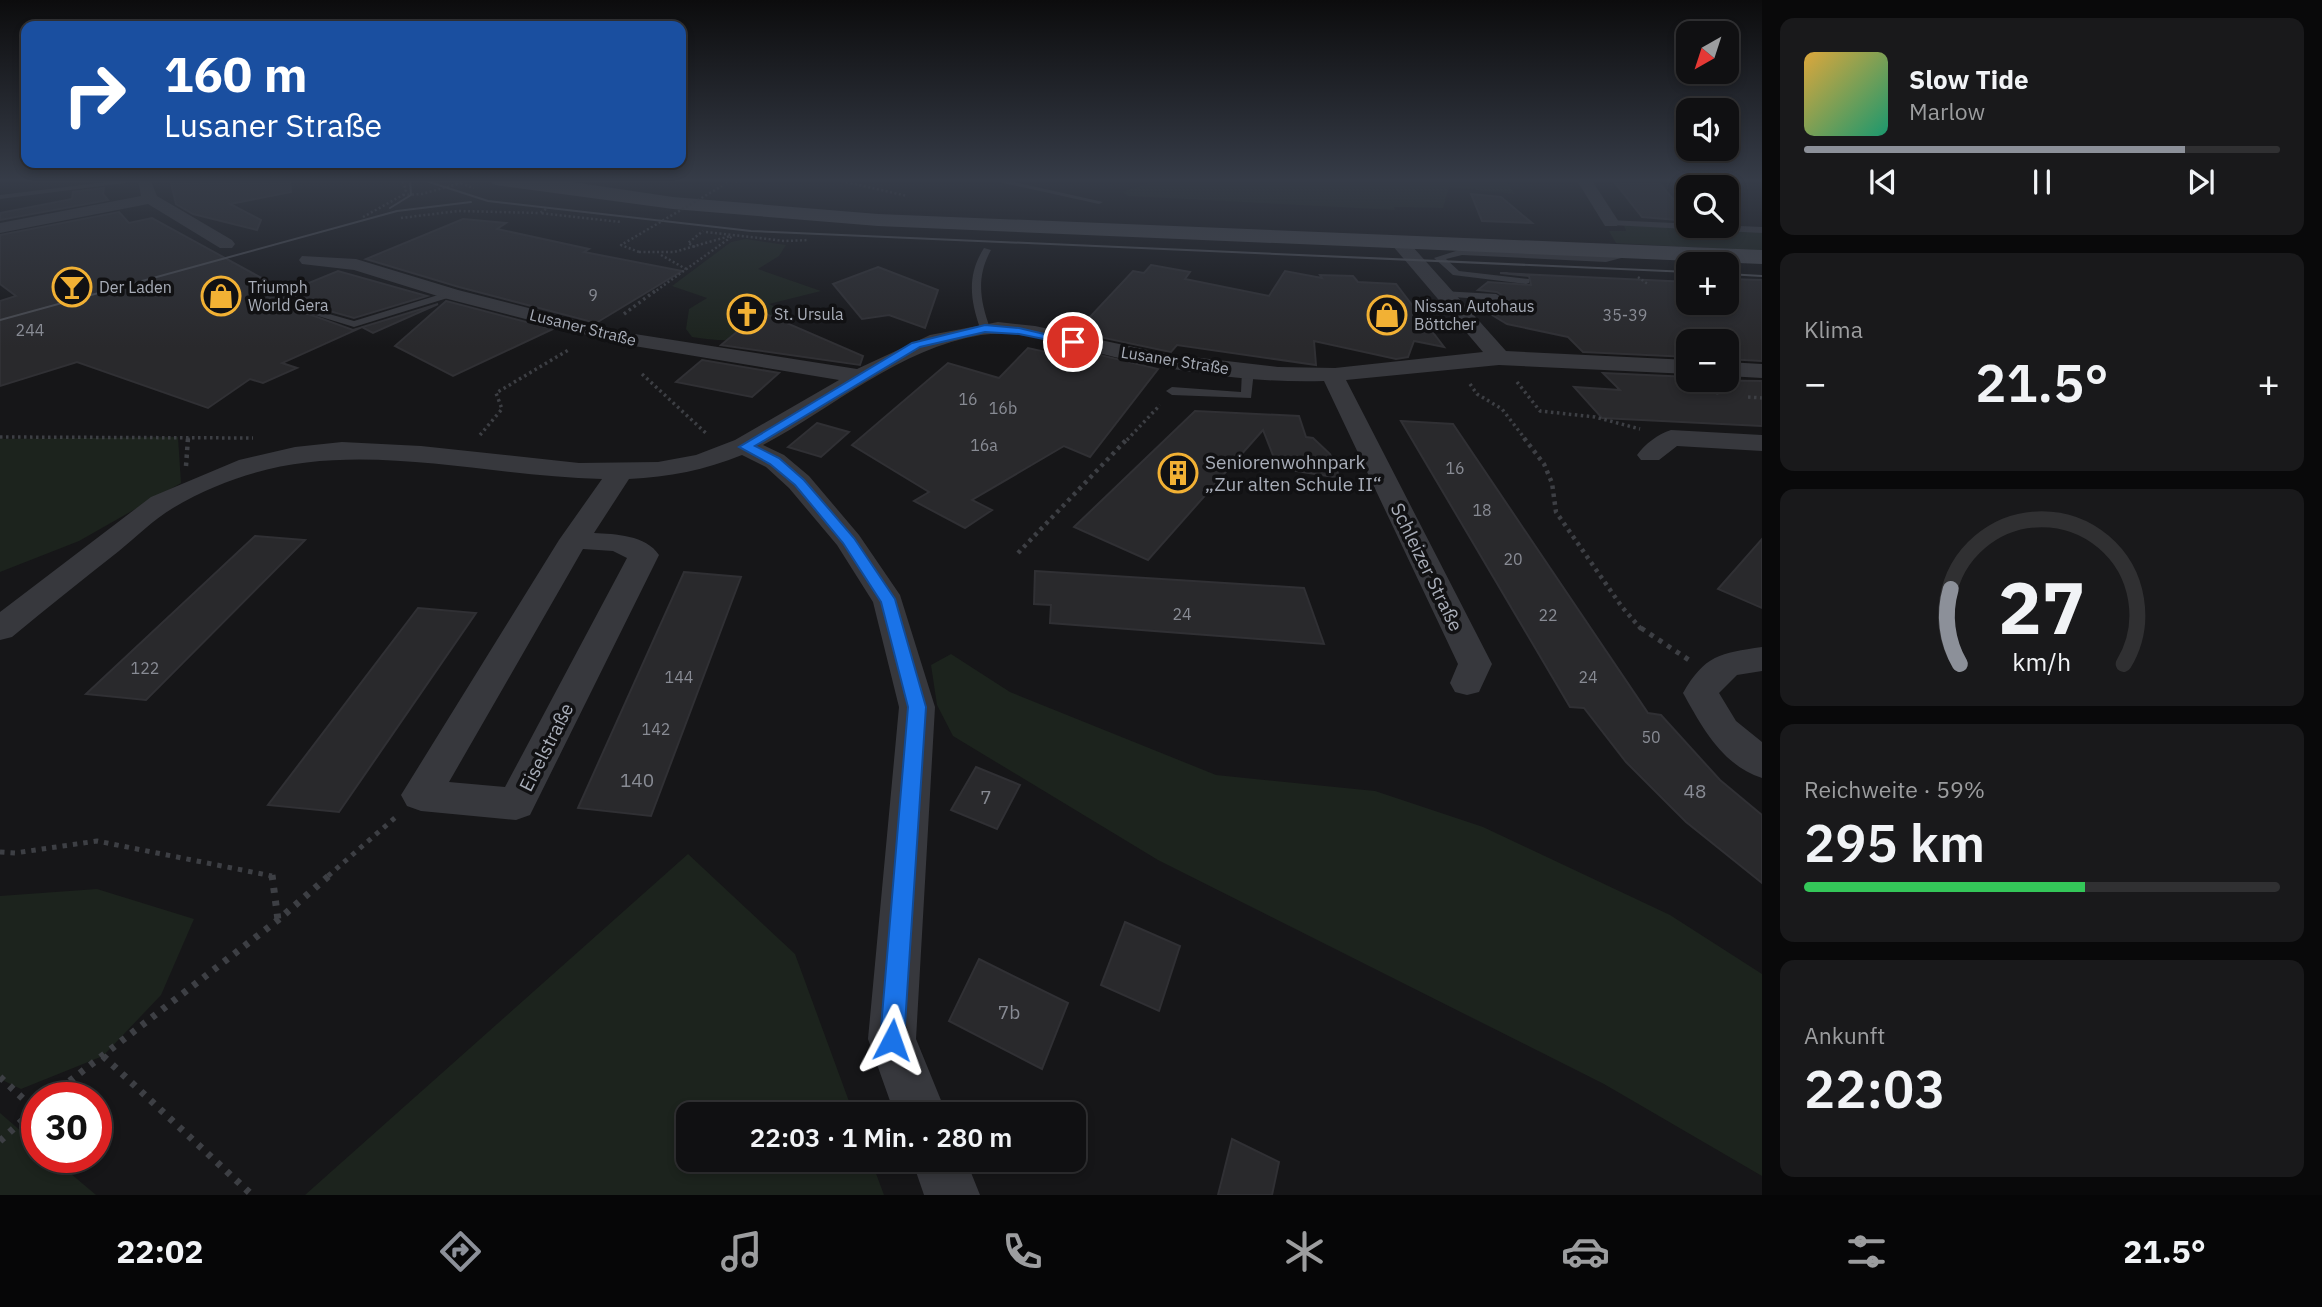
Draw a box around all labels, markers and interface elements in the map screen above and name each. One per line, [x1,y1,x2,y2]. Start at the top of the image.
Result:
north arrow [1676,21,1740,84]
map controls [1676,21,1739,392]
text: 160 m [164,42,308,105]
icon: right [49,49,140,140]
text: Slow Tide [1909,62,2029,96]
text: Marlow [1909,96,1985,126]
button: sound [1676,98,1739,161]
text: Lusaner Straße [164,104,382,146]
icon: previous [1864,163,1902,201]
icon: pause [2023,163,2061,201]
icon: next [2182,163,2220,201]
button: search [1676,175,1739,238]
button: + [1676,252,1739,315]
bar icon: Der Laden [51,266,93,308]
shop icon: Triumph World Gera [200,275,242,317]
place label: Der Laden [99,277,172,297]
place label: Triumph World Gera [248,277,329,315]
house number: 9 [588,285,598,305]
church icon: St. Ursula [726,293,768,335]
shop icon: Nissan Autohaus Böttcher [1366,294,1408,336]
place label: Nissan Autohaus Böttcher [1414,296,1535,334]
street label: Lusaner Straße [528,304,639,350]
place label: St. Ursula [774,304,844,324]
house number: 35-39 [1603,305,1647,325]
pin [1043,312,1103,372]
text: Klima [1804,314,1863,344]
house number: 244 [16,320,44,340]
icon: arrive [1054,323,1092,361]
button: − [1676,329,1739,392]
street label: Lusaner Straße [1120,342,1231,378]
text: 21.5° [1975,349,2109,416]
text: − [1804,358,1827,407]
text: + [2257,358,2280,407]
house number: 16 [958,389,978,409]
house number: 16b [989,398,1017,418]
house number: 16a [970,435,998,455]
place label: Seniorenwohnpark „Zur alten Schule II“ [1205,450,1382,496]
building icon: Seniorenwohnpark „Zur alten Schule II“ [1157,452,1199,494]
house number: 16 [1445,458,1465,478]
street label: Schleizer Straße [1386,499,1468,635]
house number: 18 [1472,500,1492,520]
house number: 20 [1503,549,1523,569]
text: 27 [1998,559,2086,654]
house number: 24 [1172,604,1192,624]
house number: 22 [1538,605,1558,625]
text: km/h [2013,644,2071,677]
house number: 122 [131,658,159,678]
house number: 144 [665,667,693,687]
house number: 24 [1578,667,1598,687]
street label: Eiselstraße [513,699,579,795]
house number: 142 [642,719,670,739]
house number: 50 [1641,727,1661,747]
house number: 140 [620,768,654,792]
text: Reichweite · 59% [1804,774,1985,804]
house number: 48 [1684,779,1706,803]
house number: 7 [980,785,992,809]
text: 295 km [1804,809,1985,876]
house number: 7b [998,1000,1020,1024]
position arrow [855,1003,929,1077]
text: Ankunft [1804,1020,1885,1050]
text: 22:03 [1804,1055,1945,1122]
speed limit sign: 30 [21,1082,112,1173]
text: 22:03 · 1 Min. · 280 m [750,1120,1012,1154]
icon: directions [436,1227,485,1276]
icon: music [717,1227,766,1276]
icon: phone [998,1227,1047,1276]
icon: climate [1280,1227,1329,1276]
icon: car [1561,1227,1610,1276]
icon: filters [1842,1227,1891,1276]
text: 22:02 [116,1230,204,1272]
text: 21.5° [2123,1230,2206,1272]

